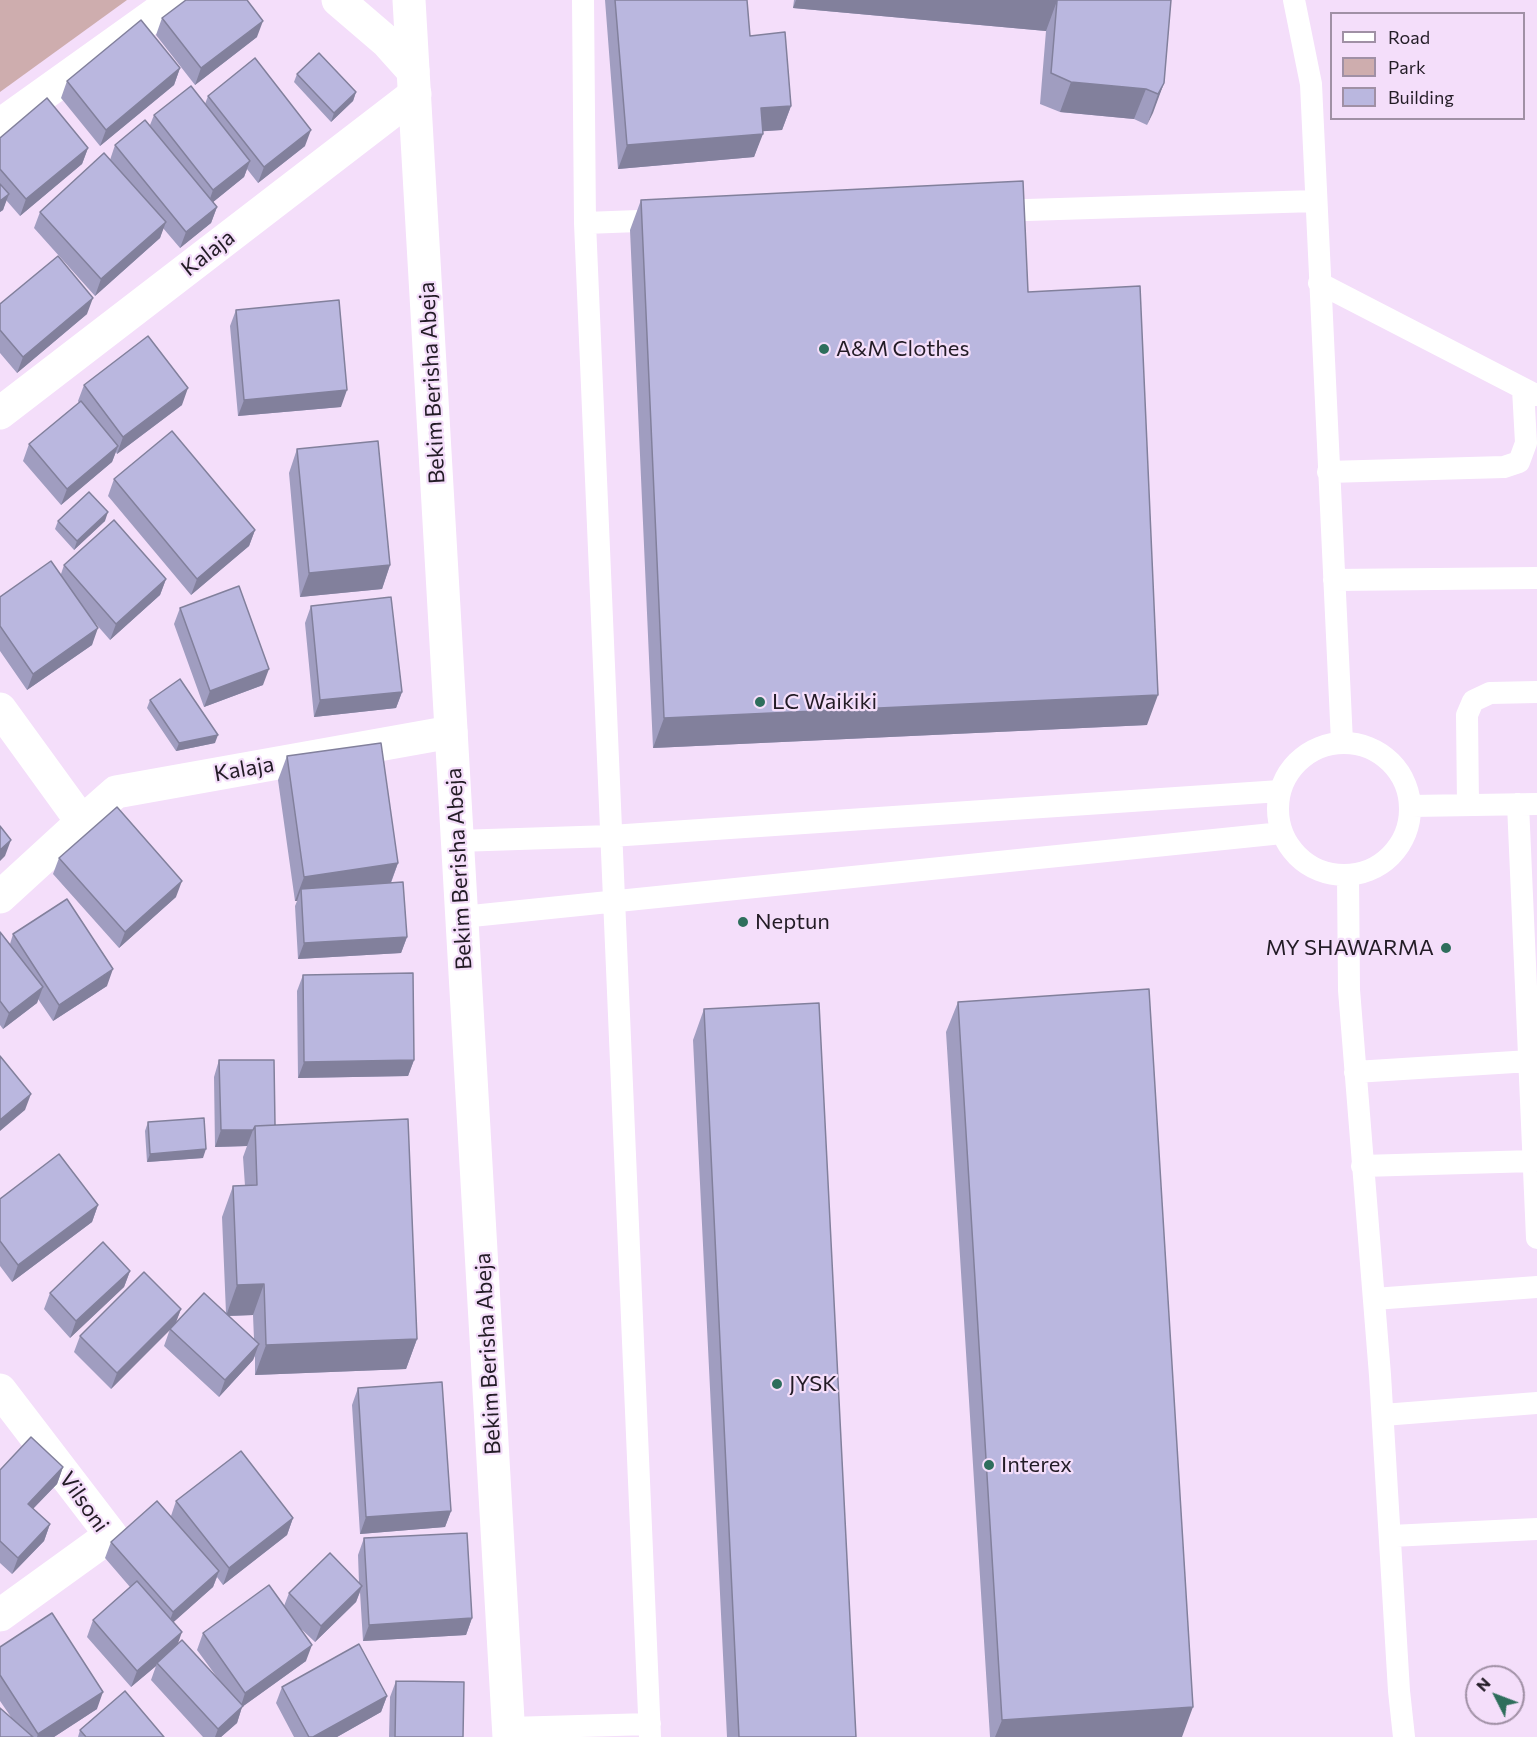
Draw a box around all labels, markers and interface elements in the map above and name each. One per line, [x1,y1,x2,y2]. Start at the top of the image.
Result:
legend [1330,12,1525,120]
text: Road [1388,26,1430,48]
text: Park [1388,56,1426,78]
text: Building [1388,86,1454,108]
street label: Kalaja [176,224,240,282]
street label: Bekim Berisha Abeja [414,281,450,485]
place label: A&M Clothes [836,336,969,362]
marker: A&M Clothes [817,342,831,356]
place label: LC Waikiki [772,689,877,715]
marker: LC Waikiki [753,695,767,709]
street label: Kalaja [212,751,276,787]
street label: Bekim Berisha Abeja [441,767,477,971]
place label: Neptun [755,909,830,935]
marker: Neptun [736,915,750,929]
place label: MY SHAWARMA [1266,935,1434,961]
marker: MY SHAWARMA [1439,941,1453,955]
street label: Bekim Berisha Abeja [470,1252,506,1456]
place label: JYSK [789,1371,837,1397]
marker: JYSK [770,1377,784,1391]
place label: Interex [1001,1452,1072,1478]
marker: Interex [982,1458,996,1472]
street label: Vilsoni [54,1467,114,1537]
north arrow [1465,1665,1525,1725]
text: N [1472,1673,1494,1695]

